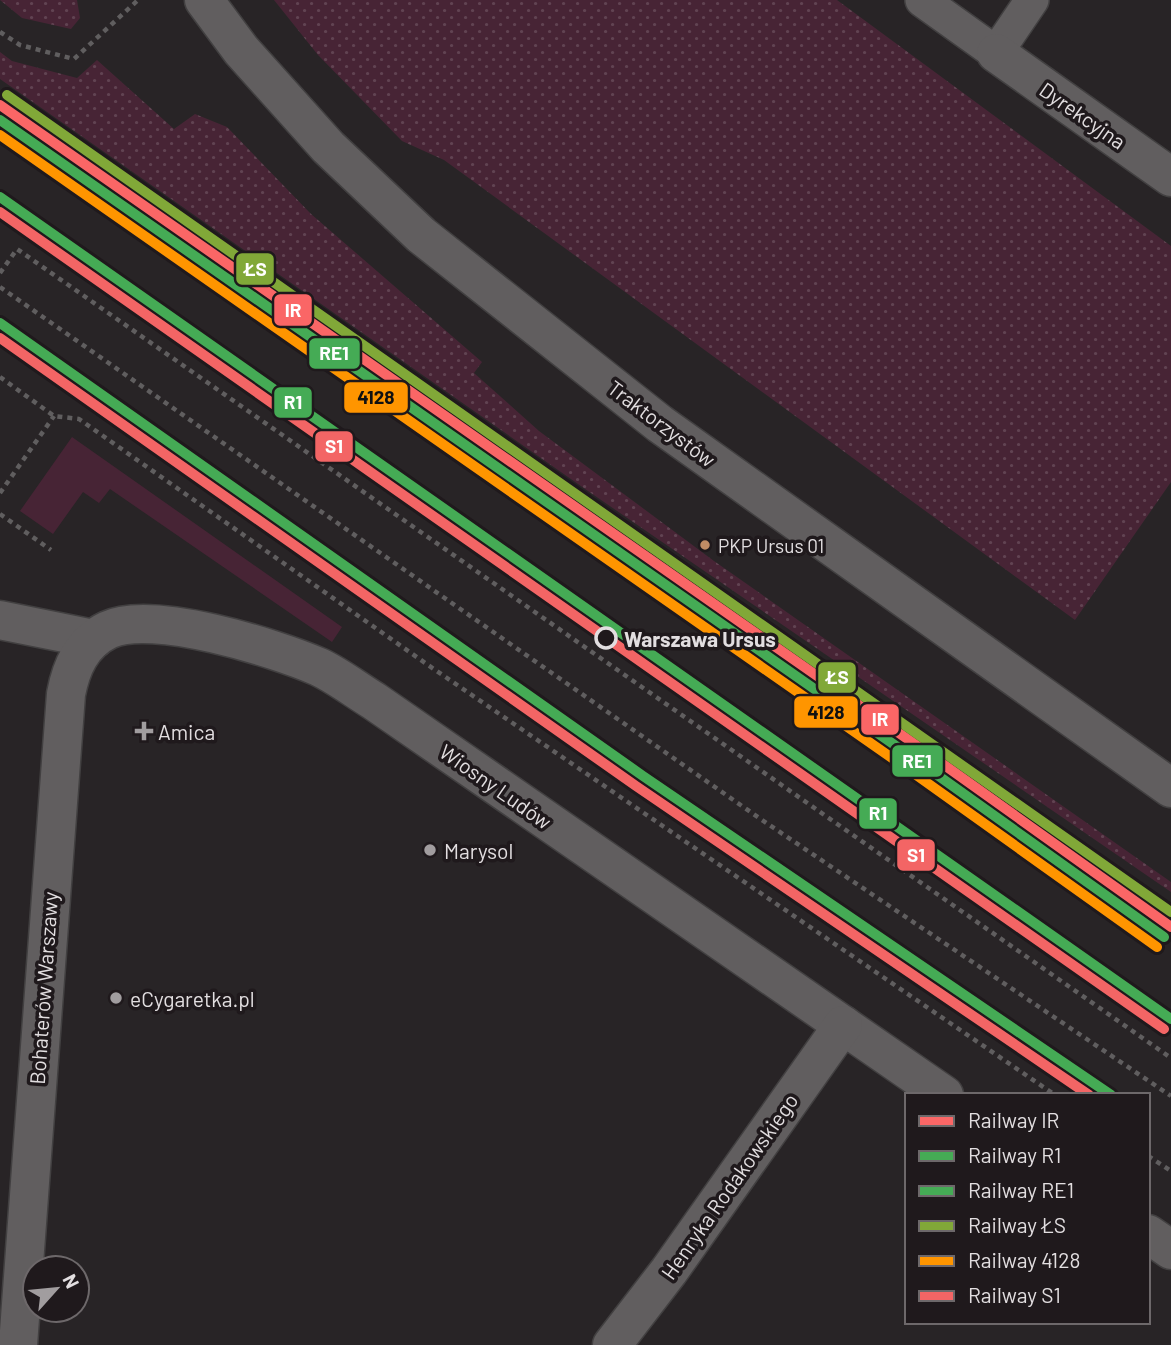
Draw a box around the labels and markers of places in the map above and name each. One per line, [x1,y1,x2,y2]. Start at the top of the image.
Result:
place label: PKP Ursus 01 [718,534,824,557]
marker: PKP Ursus 01 [698,538,712,552]
place label: Warszawa Ursus [624,626,776,651]
marker: Warszawa Ursus [595,627,617,649]
place label: Amica [158,719,215,744]
marker: Amica [136,723,152,739]
place label: Marysol [444,838,513,863]
marker: Marysol [422,842,438,858]
place label: eCygaretka.pl [130,986,255,1011]
marker: eCygaretka.pl [108,990,124,1006]

